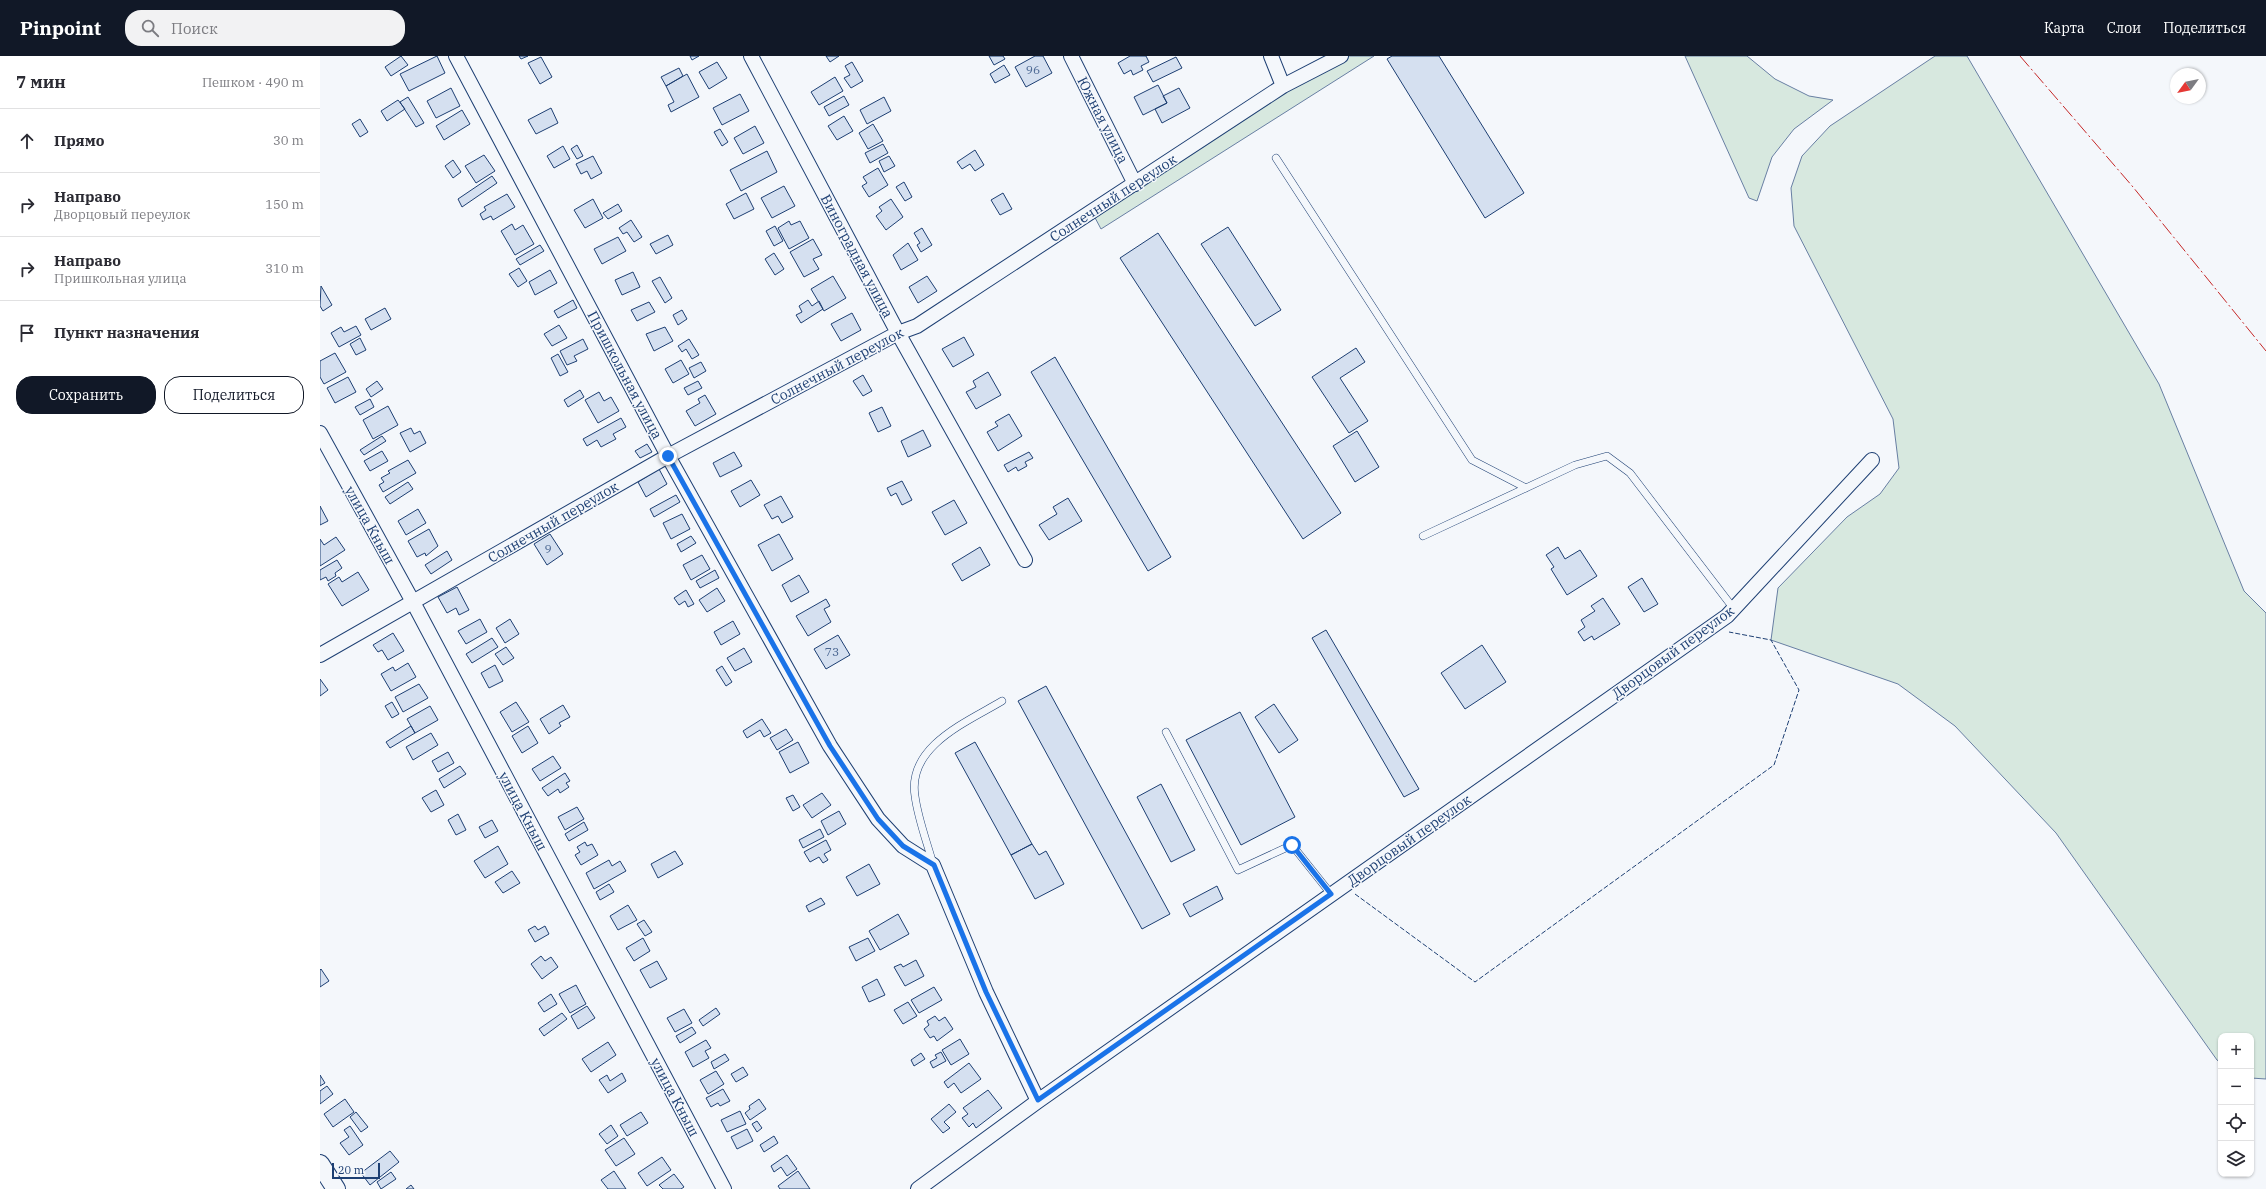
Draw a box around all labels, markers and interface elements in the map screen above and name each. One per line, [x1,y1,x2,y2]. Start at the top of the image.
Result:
search box [125,10,405,46]
text: Pinpoint [20,16,101,40]
icon: search [139,17,161,39]
text: Поиск [171,19,218,38]
text: Карта [2044,19,2085,37]
text: Слои [2107,19,2141,37]
text: Поделиться [2163,19,2246,37]
house number: 96 [1026,62,1040,77]
north arrow [2170,68,2206,104]
text: 7 мин [16,71,66,93]
text: Пешком · 490 m [202,74,304,91]
street label: Южная улица [1073,74,1133,167]
icon: ahead [16,130,38,152]
text: Прямо [54,131,105,150]
text: 30 m [273,132,304,149]
street label: Солнечный переулок [1046,150,1180,246]
text: Направо [54,187,121,206]
street label: Виноградная улица [817,191,897,321]
icon: right [16,194,38,216]
text: 150 m [265,196,304,213]
text: Дворцовый переулок [54,206,190,223]
text: Направо [54,251,121,270]
icon: right [16,258,38,280]
text: 310 m [265,260,304,277]
text: Пришкольная улица [54,270,186,287]
street label: Пришкольная улица [584,308,667,443]
icon: arrive [16,322,38,344]
text: Пункт назначения [54,323,200,342]
street label: Солнечный переулок [767,323,907,409]
button: Сохранить [16,376,156,414]
button: Поделиться [164,376,304,414]
route end [659,447,677,465]
street label: Солнечный переулок [484,477,622,567]
street label: улица Кныш [341,483,399,567]
house number: 9 [544,541,552,556]
street label: Дворцовый переулок [1608,602,1738,702]
house number: 73 [825,644,839,659]
street label: улица Кныш [495,768,551,854]
street label: Дворцовый переулок [1344,790,1474,890]
route start [1283,836,1301,854]
map controls [2218,1033,2254,1177]
button: + [2218,1033,2254,1069]
street label: улица Кныш [647,1054,703,1140]
button: − [2218,1069,2254,1105]
button: locate [2218,1105,2254,1141]
button: layers [2218,1141,2254,1177]
scale bar [332,1161,380,1180]
text: 20 m [338,1163,364,1177]

